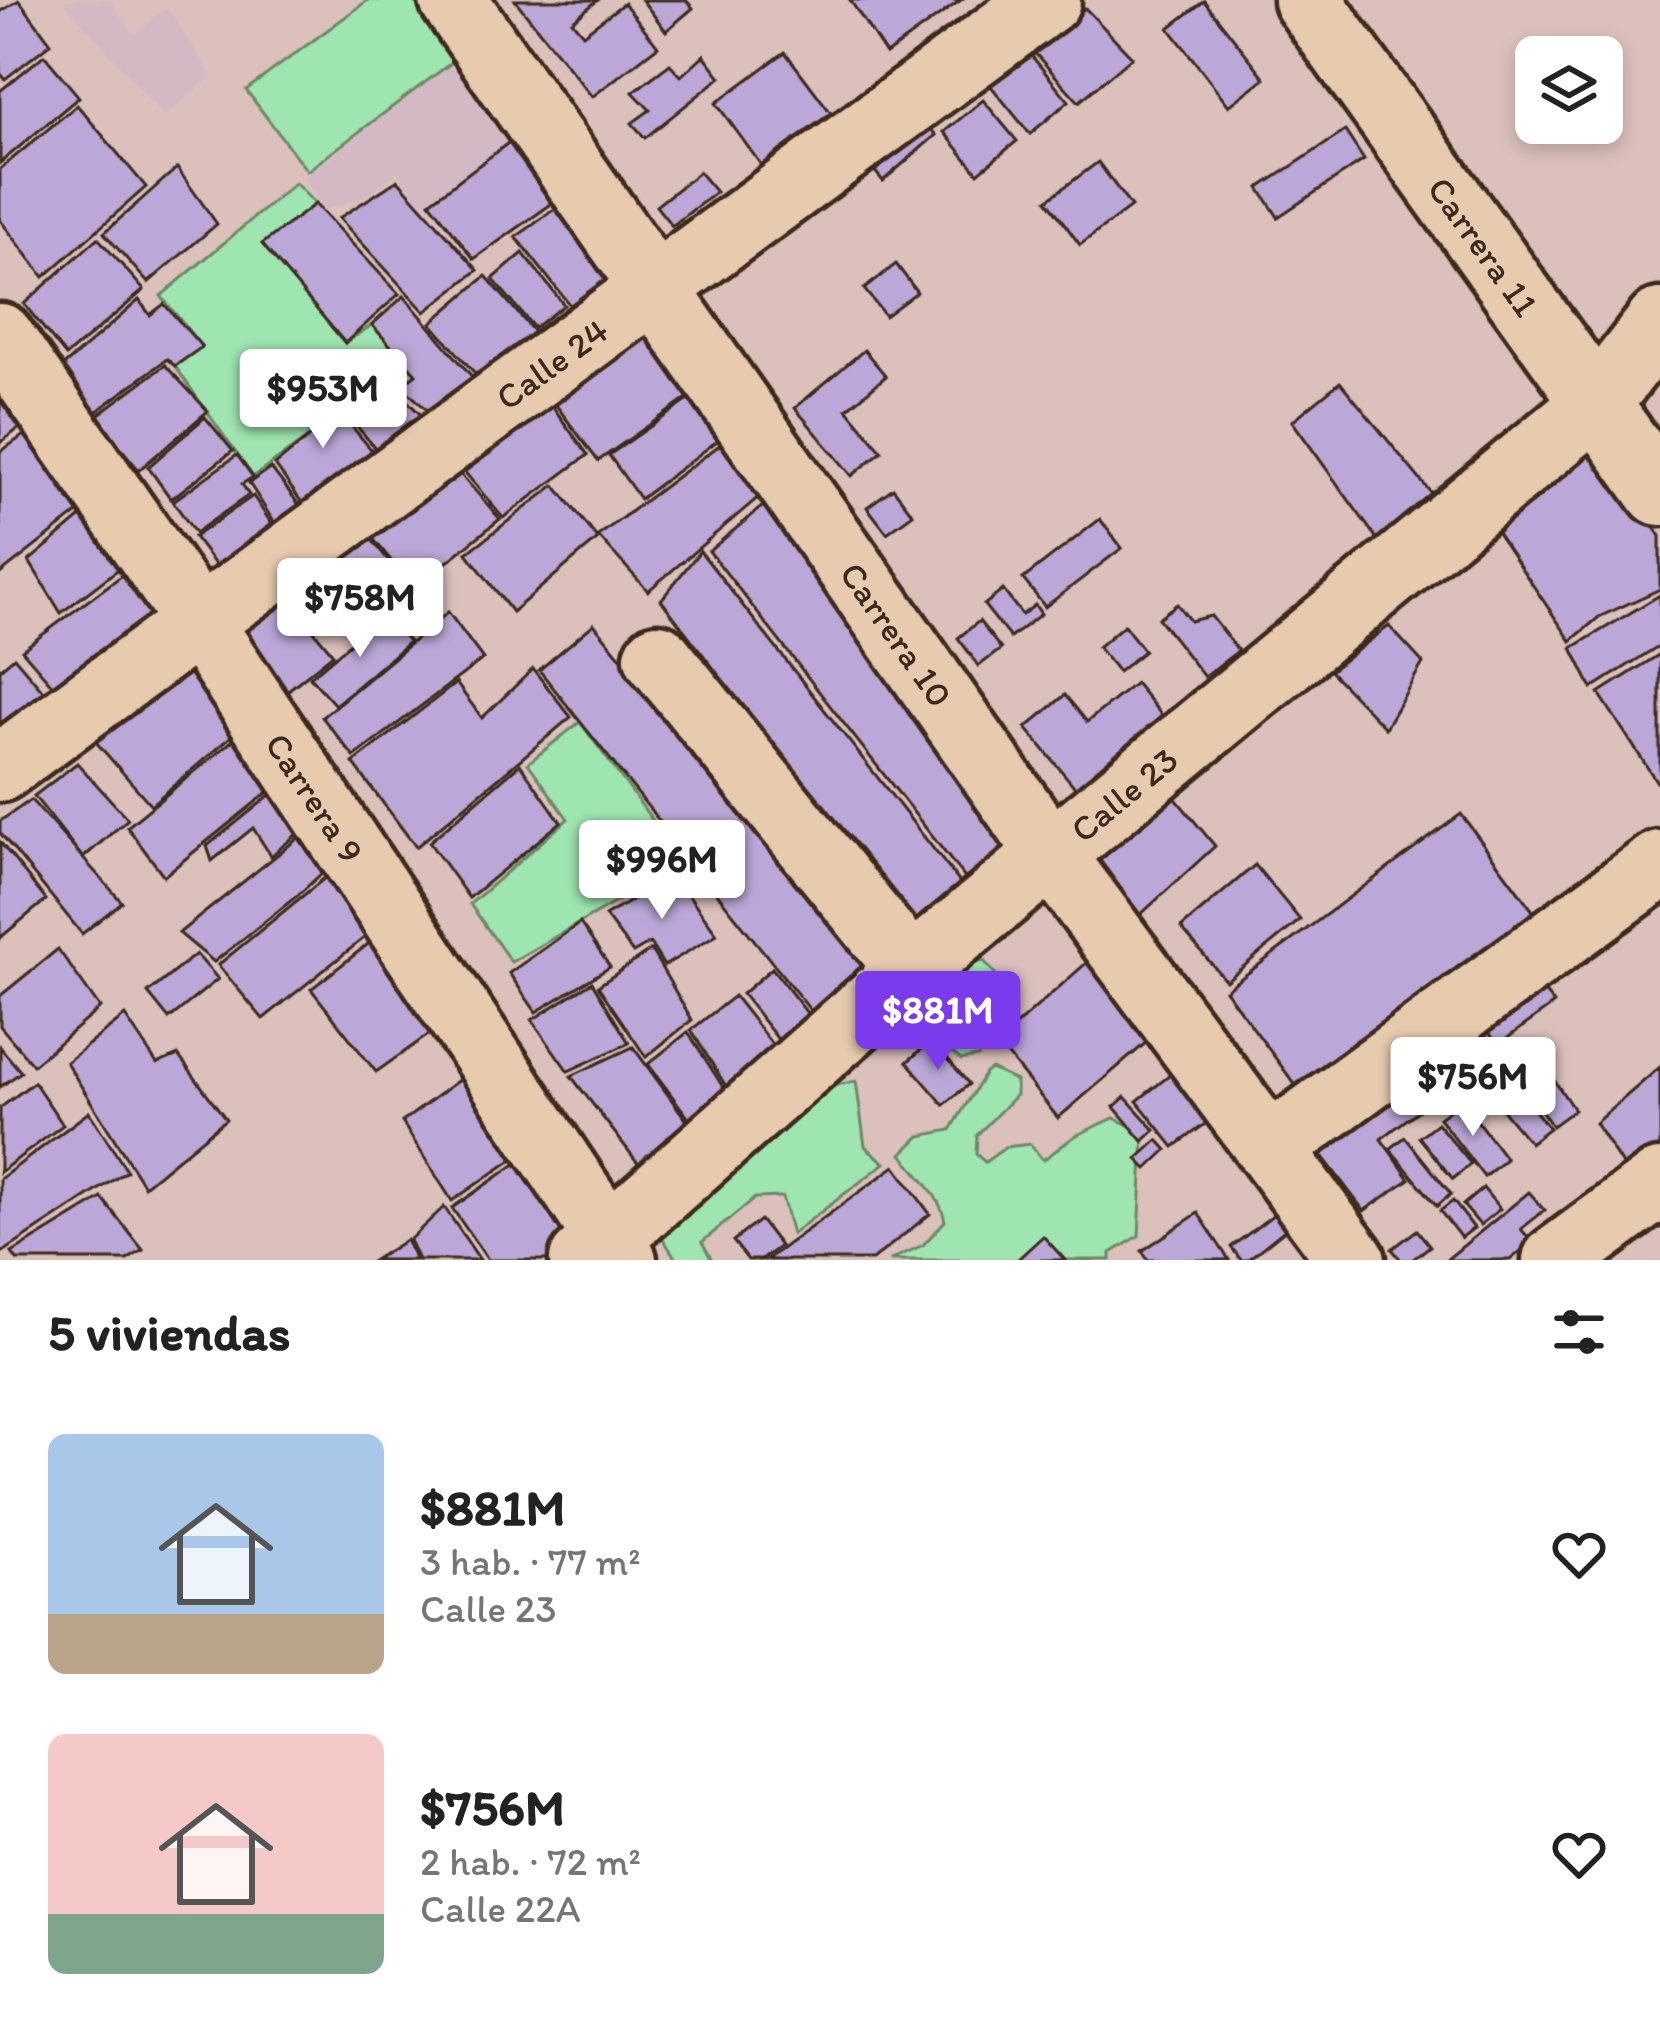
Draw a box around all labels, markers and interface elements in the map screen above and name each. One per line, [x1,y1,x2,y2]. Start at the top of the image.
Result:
map controls [1515,36,1623,144]
button: layers [1515,36,1623,144]
street label: Carrera 11 [1419,168,1548,324]
street label: Calle 24 [487,308,616,419]
pin: $953M [239,349,407,451]
text: $953M [267,364,379,411]
street label: Carrera 10 [831,553,962,715]
pin: $758M [276,558,444,660]
text: $758M [304,573,416,620]
street label: Carrera 9 [257,724,374,870]
street label: Calle 23 [1062,737,1186,851]
pin: $996M [578,820,746,922]
text: $996M [606,835,718,882]
pin: $881M [854,971,1022,1073]
text: $881M [882,986,994,1033]
pin: $756M [1389,1037,1557,1139]
text: $756M [1418,1052,1528,1099]
icon: filters [1546,1299,1612,1365]
text: 5 viviendas [48,1302,291,1363]
text: $881M [420,1477,566,1538]
icon: home [144,1482,288,1626]
icon: heart [1546,1521,1612,1587]
text: 3 hab. · 77 m² [420,1538,641,1585]
text: Calle 23 [420,1585,557,1632]
text: $756M [420,1777,565,1838]
icon: home [144,1782,288,1926]
icon: heart [1546,1821,1612,1887]
text: 2 hab. · 72 m² [420,1838,641,1885]
text: Calle 22A [420,1885,581,1932]

